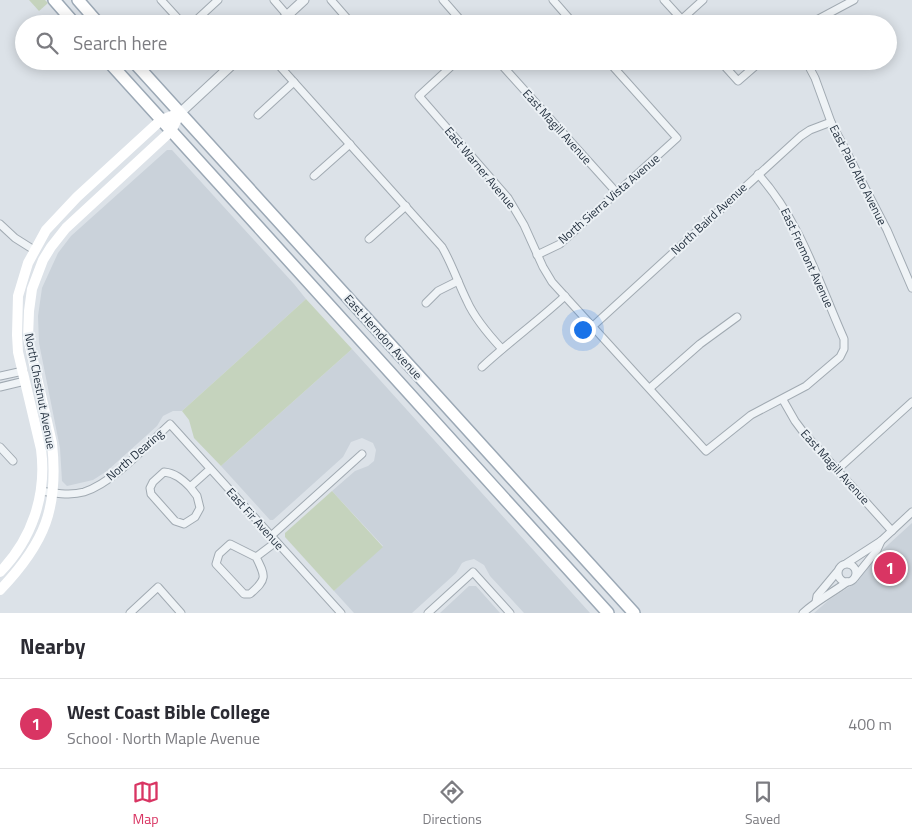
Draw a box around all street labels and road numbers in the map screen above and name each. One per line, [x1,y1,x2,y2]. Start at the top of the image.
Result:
street label: East Magill Avenue [518,85,596,169]
street label: East Palo Alto Avenue [825,121,892,228]
street label: East Warner Avenue [440,122,521,213]
street label: North Sierra Vista Avenue [554,149,664,248]
street label: North Baird Avenue [666,178,751,259]
street label: East Fremont Avenue [776,205,839,311]
street label: East Herndon Avenue [340,290,427,384]
street label: North Chestnut Avenue [20,331,61,451]
street label: North Dearing [102,424,168,485]
street label: East Magill Avenue [796,425,874,509]
street label: East Fir Avenue [222,483,289,554]

